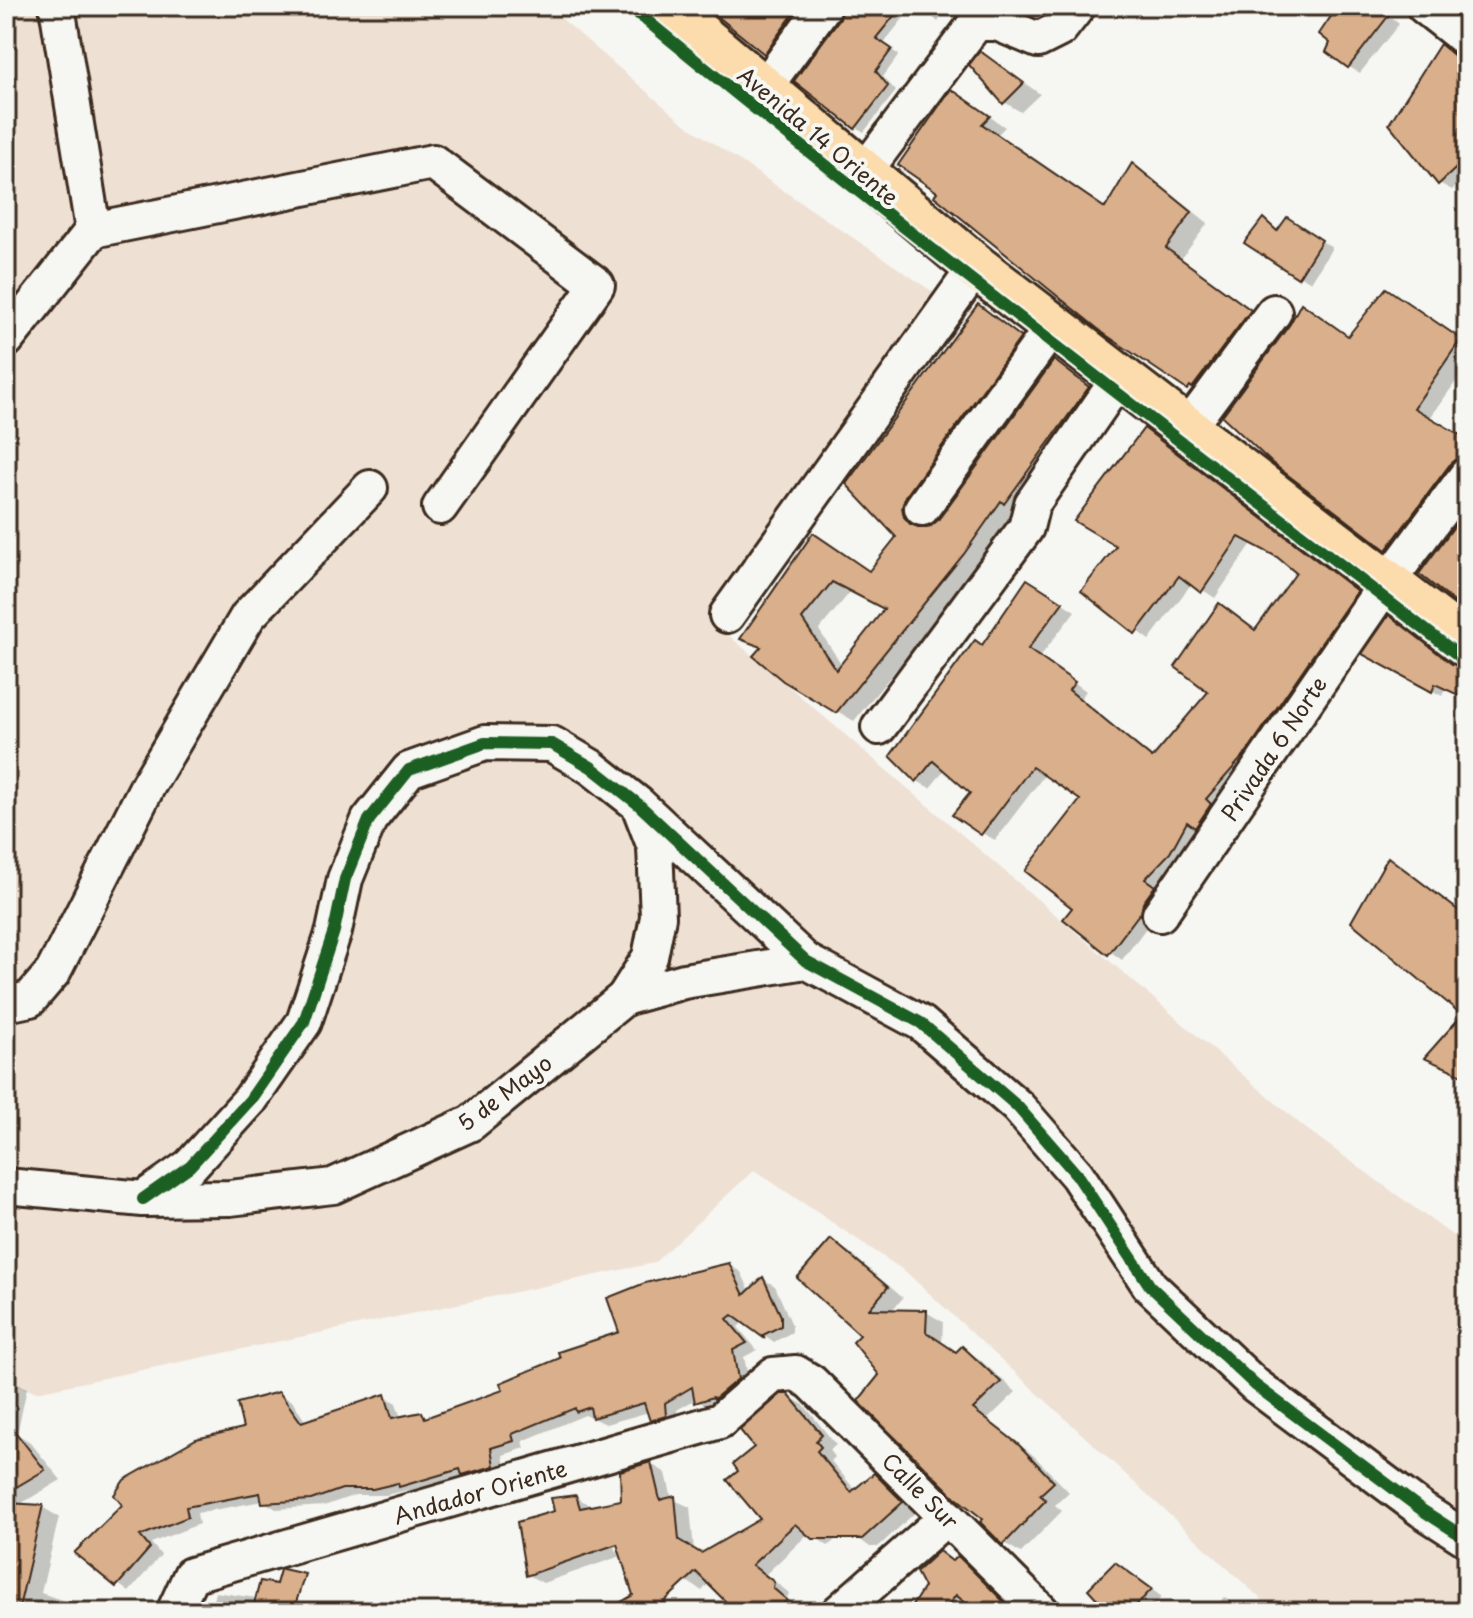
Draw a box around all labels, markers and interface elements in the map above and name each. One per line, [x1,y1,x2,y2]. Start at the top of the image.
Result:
street label: Avenida 14 Oriente [731,58,907,212]
street label: Privada 6 Norte [1212,669,1334,827]
street label: 5 de Mayo [450,1046,558,1138]
street label: Calle Sur [875,1444,967,1536]
street label: Andador Oriente [389,1450,571,1532]

